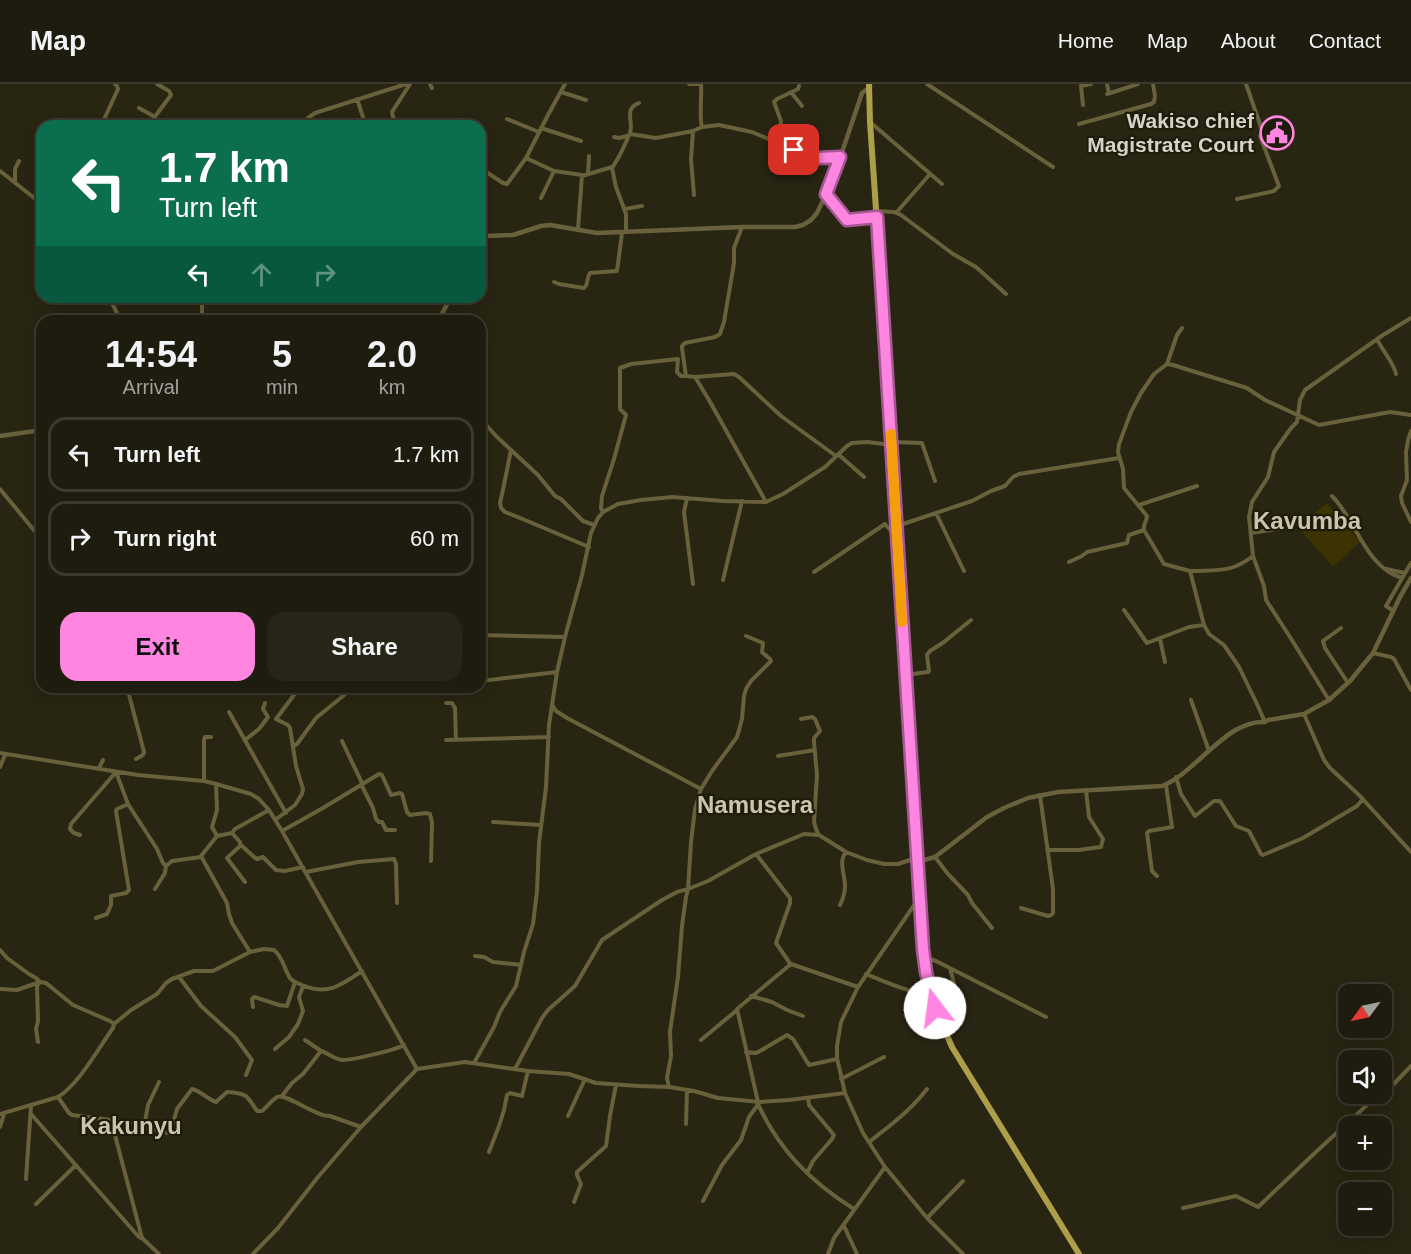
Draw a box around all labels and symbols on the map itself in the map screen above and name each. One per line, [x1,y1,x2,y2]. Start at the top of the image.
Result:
place label: Wakiso chief Magistrate Court [1087,109,1255,156]
public building icon: Wakiso chief Magistrate Court [1259,115,1295,151]
pin [768,124,819,175]
district label: Kavumba [1253,507,1362,534]
district label: Namusera [697,791,814,818]
position arrow [903,976,967,1040]
north arrow [1338,984,1392,1038]
district label: Kakunyu [80,1112,182,1139]

